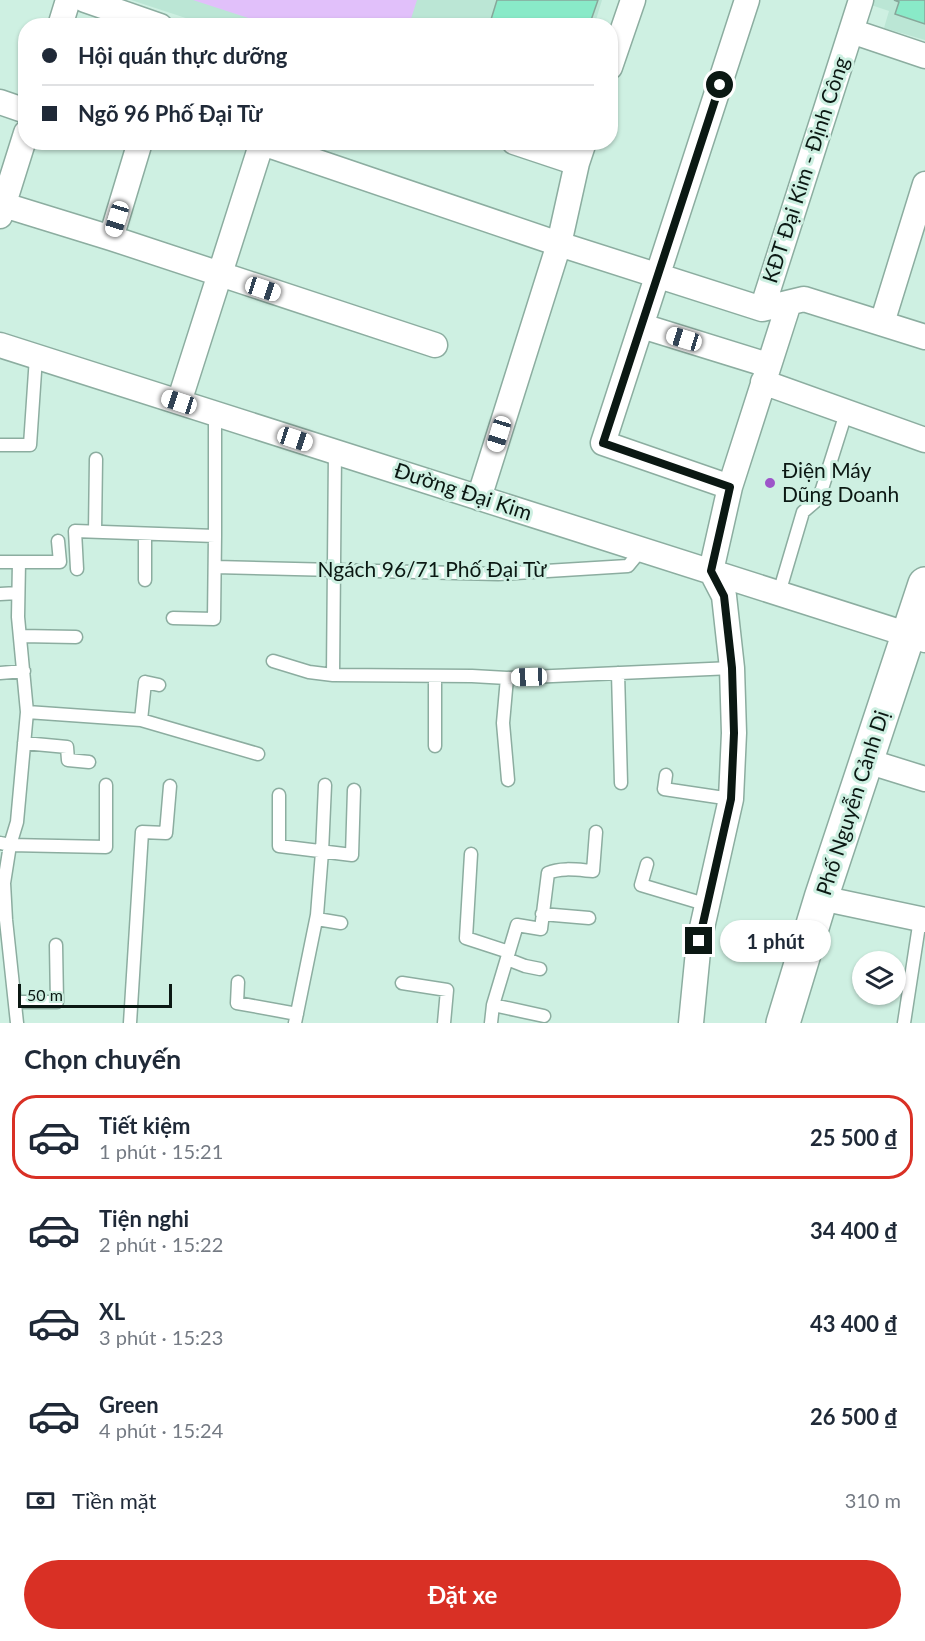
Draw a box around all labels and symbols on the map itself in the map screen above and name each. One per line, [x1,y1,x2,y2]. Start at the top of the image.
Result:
street label: KĐT Đại Kim - Định Công [756,53,853,286]
route start [706,71,733,98]
car [103,199,131,239]
car [243,275,283,303]
car [664,325,704,353]
car [159,388,199,416]
car [485,414,513,454]
car [275,425,315,453]
street label: Đường Đại Kim [392,457,535,525]
place label: Điện Máy Dũng Doanh [782,457,899,506]
marker: Điện Máy Dũng Doanh [763,476,777,490]
street label: Ngách 96/71 Phố Đại Từ [318,556,547,581]
car [511,667,547,687]
street label: Phố Nguyễn Cảnh Dị [810,707,893,898]
callout: 1 phút [720,920,831,962]
route end [685,927,712,954]
scale bar [18,981,172,1008]

